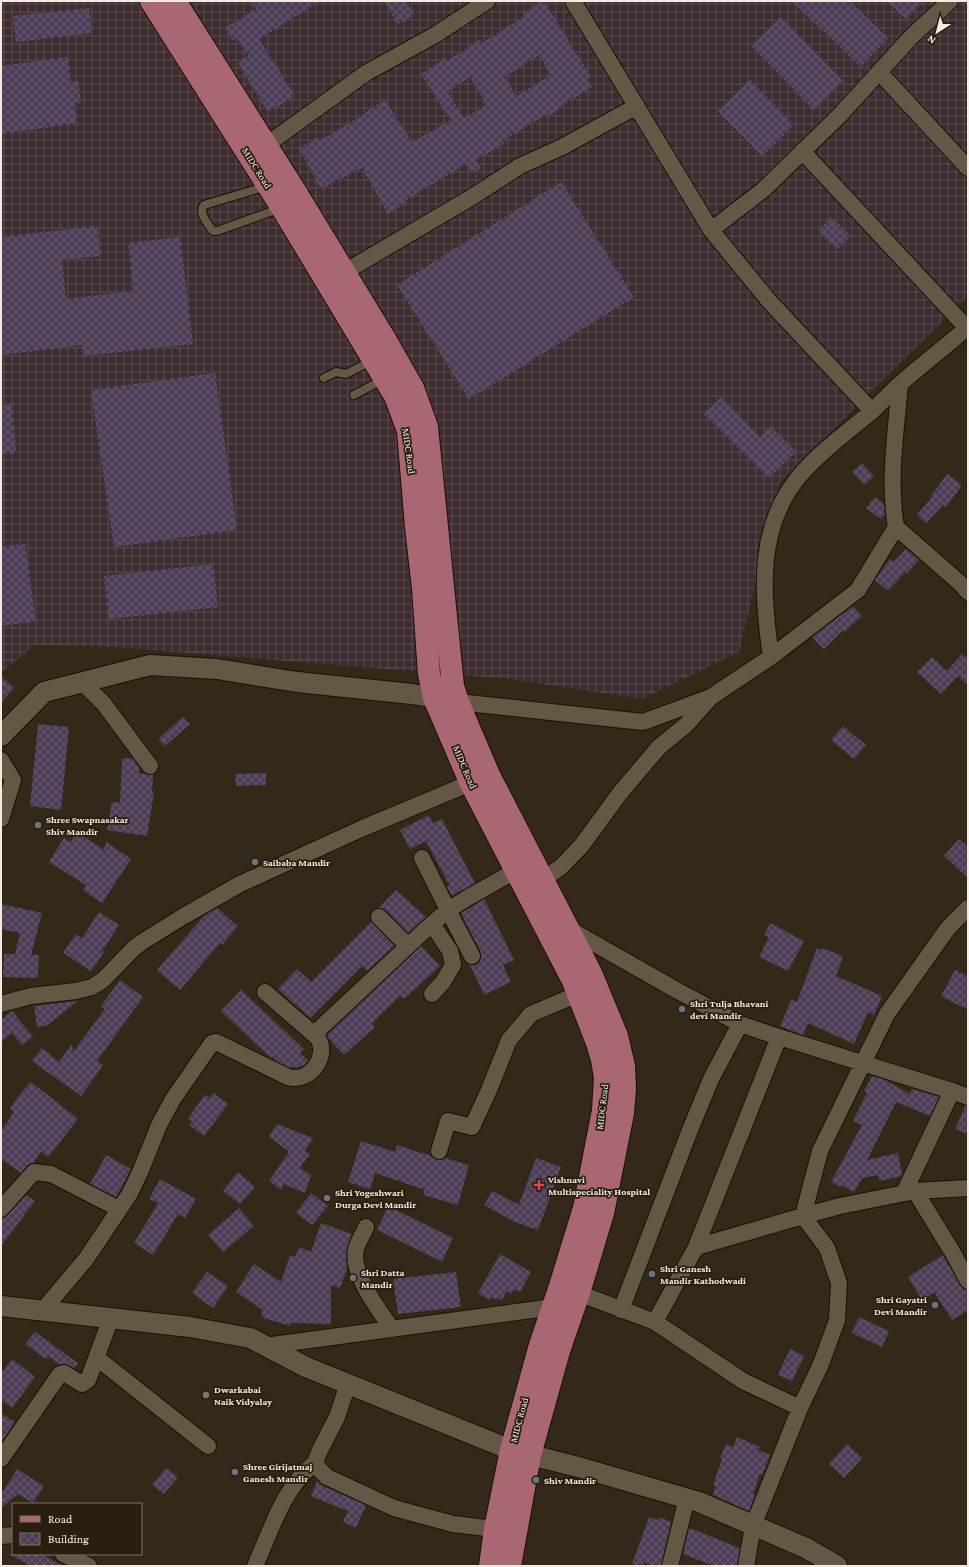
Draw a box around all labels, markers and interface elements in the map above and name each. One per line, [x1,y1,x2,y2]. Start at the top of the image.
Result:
north arrow [917,12,957,52]
text: N [924,33,938,47]
street label: MIDC Road [240,146,274,191]
street label: MIDC Road [400,427,418,475]
street label: MIDC Road [451,744,479,791]
place label: Shree Swapnasakar Shiv Mandir [46,814,129,837]
marker: Shree Swapnasakar Shiv Mandir [33,820,43,830]
marker: Saibaba Mandir [250,857,260,867]
place label: Saibaba Mandir [263,857,330,868]
place label: Shri Tulja Bhavani devi Mandir [690,998,769,1021]
marker: Shri Tulja Bhavani devi Mandir [677,1004,687,1014]
street label: MIDC Road [594,1083,610,1131]
place label: Vishnavi Multispeciality Hospital [547,1174,650,1197]
marker: Vishnavi Multispeciality Hospital [533,1179,545,1191]
place label: Shri Yogeshwari Durga Devi Mandir [335,1187,416,1210]
marker: Shri Yogeshwari Durga Devi Mandir [322,1193,332,1203]
place label: Shri Ganesh Mandir Kathodwadi [660,1263,746,1286]
place label: Shri Datta Mandir [361,1267,405,1290]
marker: Shri Ganesh Mandir Kathodwadi [647,1269,657,1279]
marker: Shri Datta Mandir [348,1273,358,1283]
place label: Shri Gayatri Devi Mandir [874,1294,927,1317]
marker: Shri Gayatri Devi Mandir [930,1300,940,1310]
place label: Dwarkabai Naik Vidyalay [214,1384,272,1407]
marker: Dwarkabai Naik Vidyalay [201,1390,211,1400]
street label: MIDC Road [508,1396,530,1444]
place label: Shree Girijatmaj Ganesh Mandir [243,1461,313,1484]
marker: Shree Girijatmaj Ganesh Mandir [230,1467,240,1477]
marker: Shiv Mandir [531,1475,541,1485]
place label: Shiv Mandir [544,1475,596,1486]
legend [12,1503,142,1555]
text: Road [48,1512,73,1526]
text: Building [48,1532,89,1546]

